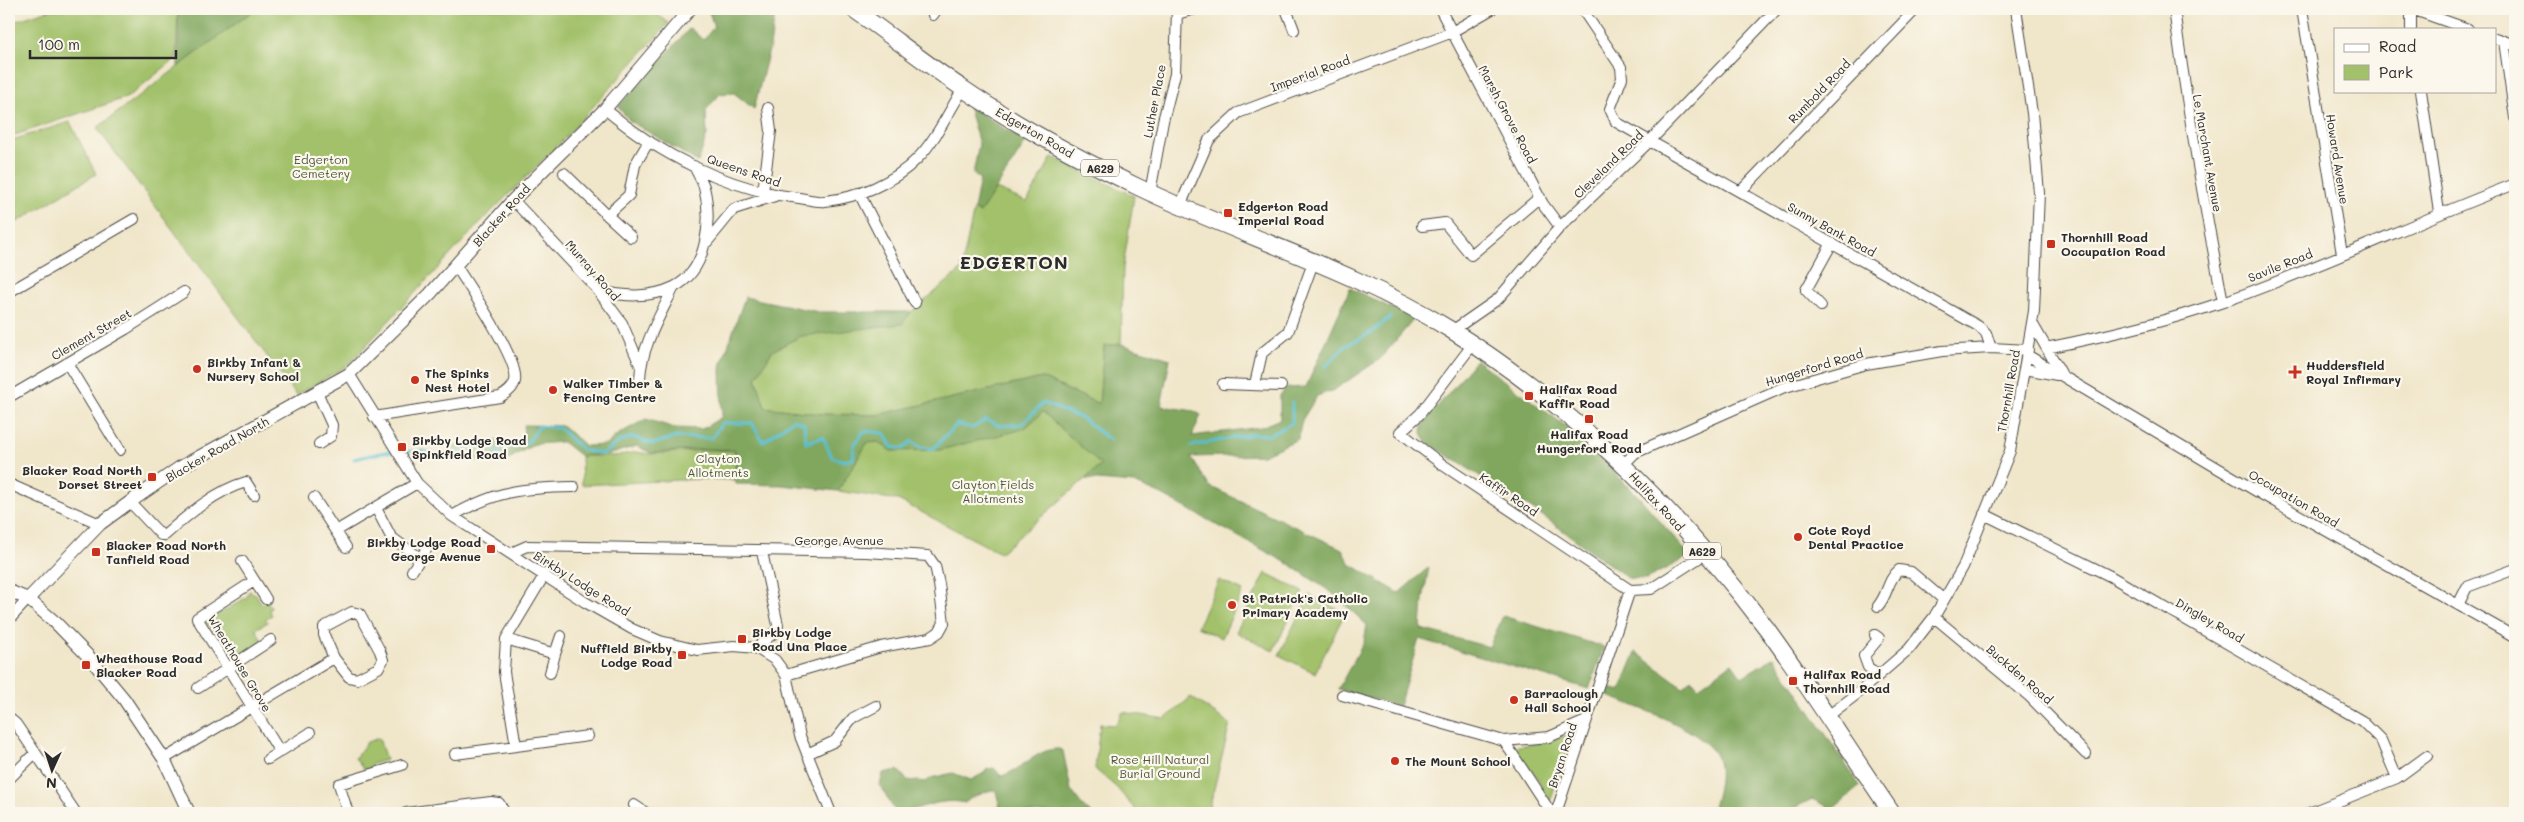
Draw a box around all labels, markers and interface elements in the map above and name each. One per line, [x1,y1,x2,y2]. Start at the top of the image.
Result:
scale bar [30,28,176,60]
legend [2334,28,2496,92]
text: 100 m [38,34,80,54]
text: Road [2379,36,2416,56]
street label: Imperial Road [1268,51,1352,95]
street label: Rumbold Road [1784,55,1854,126]
street label: Marsh Grove Road [1475,62,1541,166]
text: Park [2379,62,2413,82]
street label: Luther Place [1139,63,1169,139]
street label: Le Marchant Avenue [2190,93,2226,213]
street label: Edgerton Road [993,103,1077,161]
street label: Howard Avenue [2323,113,2353,205]
street label: Cleveland Road [1570,126,1647,201]
street label: Queens Road [705,150,783,190]
park label: Edgerton Cemetery [292,151,350,181]
road number: A629 [1081,160,1119,177]
street label: Blacker Road [469,180,533,250]
place label: Edgerton Road Imperial Road [1238,198,1329,228]
street label: Sunny Bank Road [1785,198,1879,260]
marker: Edgerton Road Imperial Road [1222,207,1234,219]
place label: Thornhill Road Occupation Road [2061,229,2166,259]
street label: Murray Road [562,236,624,304]
marker: Thornhill Road Occupation Road [2045,238,2057,250]
street label: Savile Road [2245,245,2315,285]
district label: EDGERTON [959,250,1069,274]
street label: Clement Street [48,305,134,363]
street label: Hungerford Road [1763,344,1865,389]
street label: Thornhill Road [1993,348,2023,433]
place label: Birkby Infant & Nursery School [207,354,301,384]
place label: Huddersfield Royal Infirmary [2306,357,2402,387]
marker: Birkby Infant & Nursery School [191,363,203,375]
place label: The Spinks Nest Hotel [425,365,490,395]
marker: Huddersfield Royal Infirmary [2288,365,2302,379]
marker: The Spinks Nest Hotel [409,374,421,386]
place label: Walker Timber & Fencing Centre [563,375,663,405]
place label: Halifax Road Kaffir Road [1539,381,1617,411]
marker: Walker Timber & Fencing Centre [547,384,559,396]
marker: Halifax Road Kaffir Road [1523,390,1535,402]
street label: Blacker Road North [163,413,272,485]
marker: Halifax Road Hungerford Road [1583,413,1595,425]
place label: Halifax Road Hungerford Road [1536,426,1642,456]
place label: Birkby Lodge Road Spinkfield Road [412,432,527,462]
marker: Birkby Lodge Road Spinkfield Road [396,441,408,453]
park label: Clayton Allotments [687,450,749,480]
place label: Blacker Road North Dorset Street [22,462,142,492]
street label: Occupation Road [2246,466,2342,530]
street label: Kaffir Road [1477,468,1542,520]
street label: Halifax Road [1626,468,1688,534]
marker: Blacker Road North Dorset Street [146,471,158,483]
park label: Clayton Fields Allotments [952,476,1034,506]
place label: Cote Royd Dental Practice [1808,522,1904,552]
marker: Cote Royd Dental Practice [1792,531,1804,543]
street label: George Avenue [794,532,884,548]
place label: Birkby Lodge Road George Avenue [367,534,481,564]
place label: Blacker Road North Tanfield Road [106,537,226,567]
road number: A629 [1683,542,1721,560]
marker: Birkby Lodge Road George Avenue [485,543,497,555]
marker: Blacker Road North Tanfield Road [90,546,102,558]
street label: Birkby Lodge Road [531,547,633,619]
place label: St Patrick's Catholic Primary Academy [1242,590,1368,620]
street label: Dingley Road [2173,594,2247,646]
marker: St Patrick's Catholic Primary Academy [1226,599,1238,611]
street label: Wheathouse Grove [205,611,275,715]
place label: Birkby Lodge Road Una Place [752,624,847,654]
marker: Birkby Lodge Road Una Place [736,633,748,645]
place label: Nuffield Birkby Lodge Road [580,640,672,670]
street label: Buckden Road [1983,641,2057,707]
marker: Nuffield Birkby Lodge Road [676,649,688,661]
place label: Wheathouse Road Blacker Road [96,650,203,680]
marker: Wheathouse Road Blacker Road [80,659,92,671]
place label: Halifax Road Thornhill Road [1803,666,1890,696]
marker: Halifax Road Thornhill Road [1787,675,1799,687]
place label: Barraclough Hall School [1524,685,1598,715]
marker: Barraclough Hall School [1508,694,1520,706]
street label: Bryan Road [1544,720,1580,790]
north arrow [28,744,78,794]
park label: Rose Hill Natural Burial Ground [1111,751,1209,781]
place label: The Mount School [1405,753,1510,769]
marker: The Mount School [1389,755,1401,767]
text: N [45,774,57,793]

